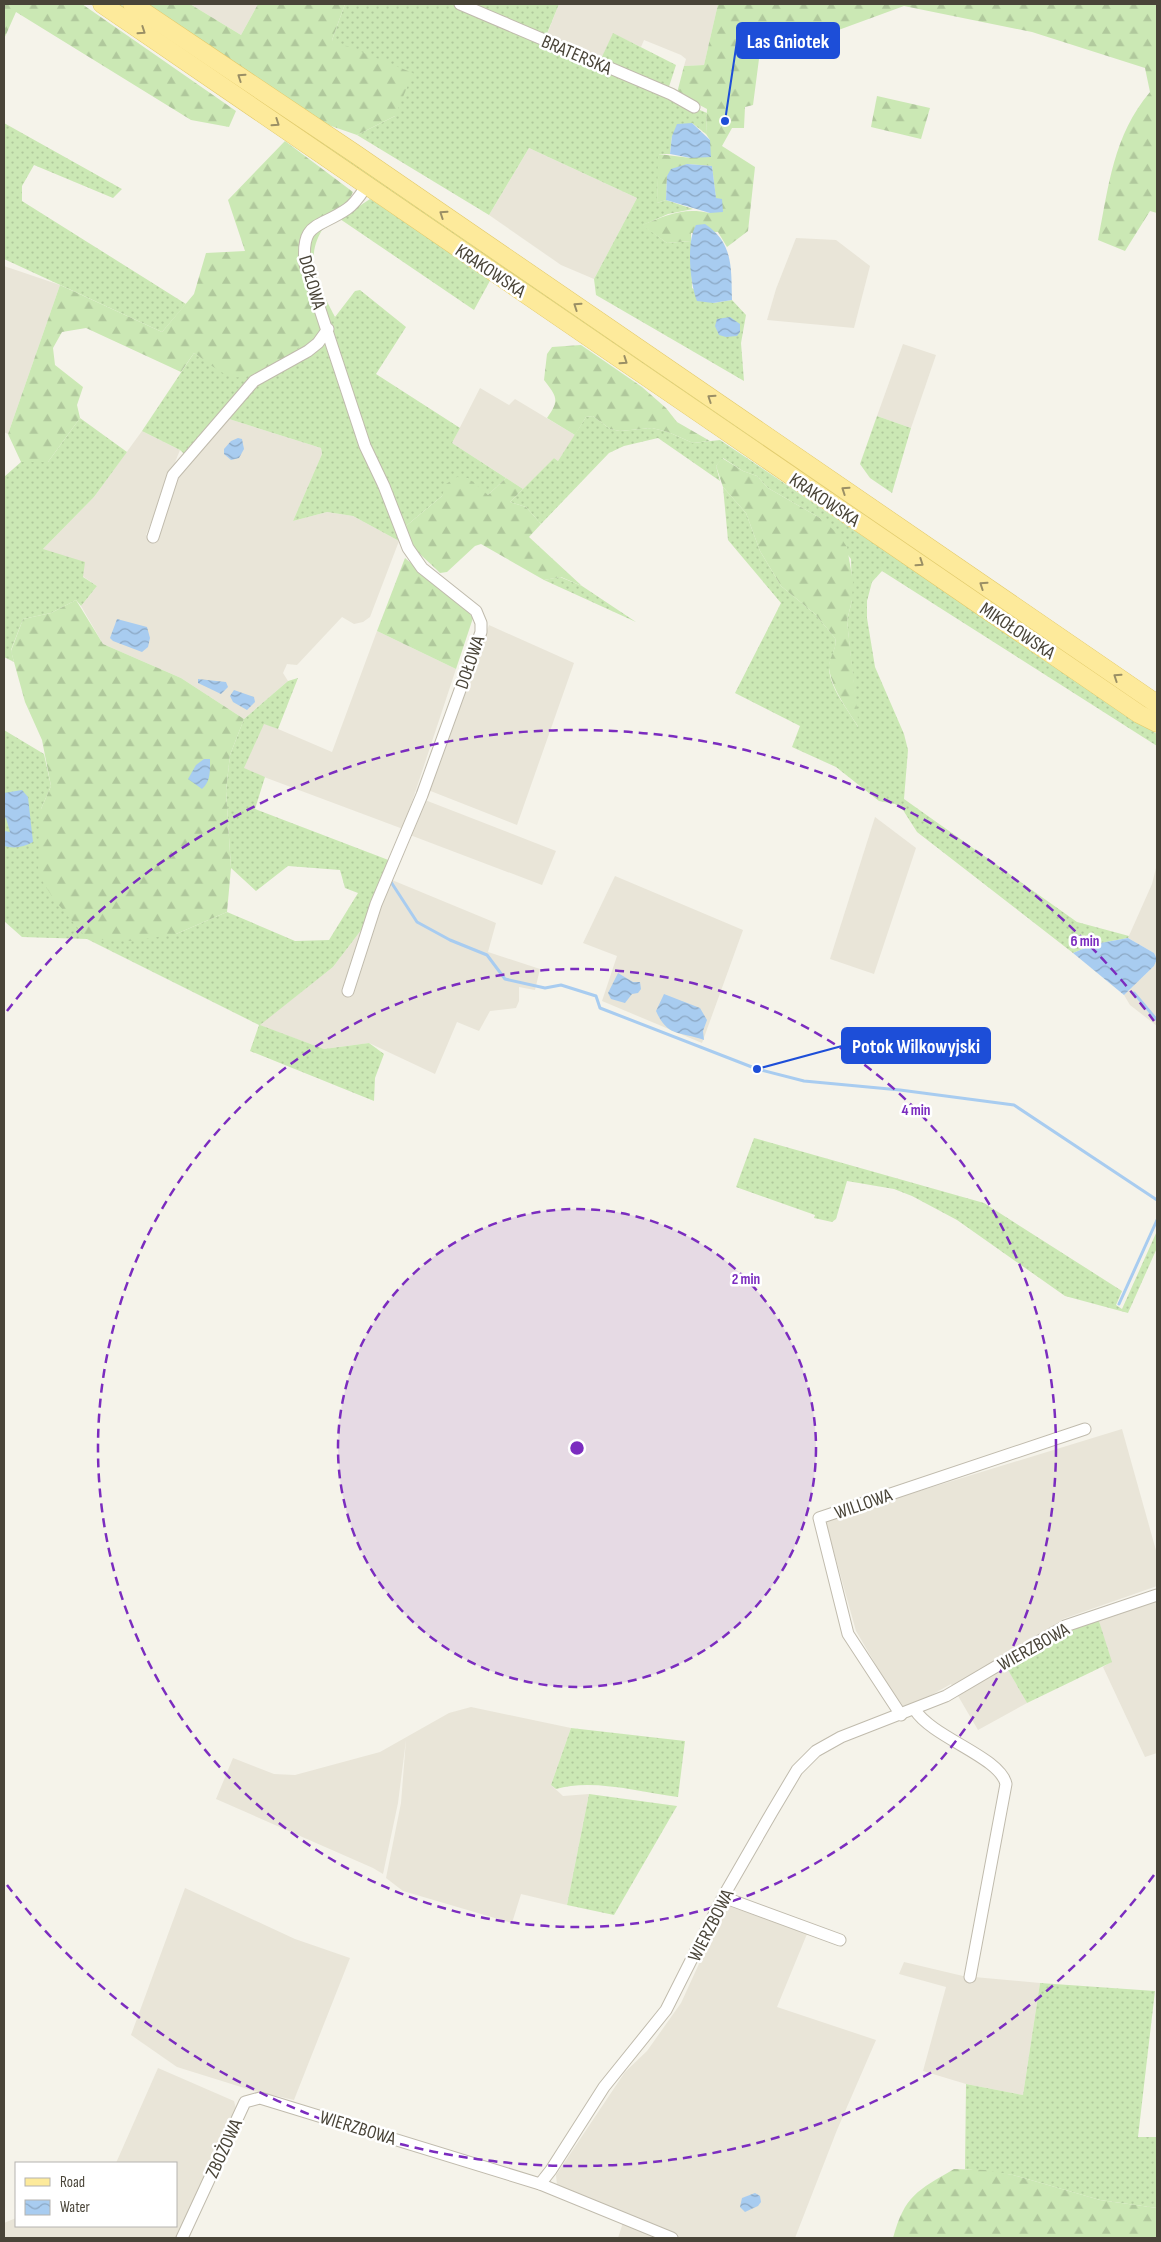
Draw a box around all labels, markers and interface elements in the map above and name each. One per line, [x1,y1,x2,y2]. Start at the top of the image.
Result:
callout: Las Gniotek [737,23,839,58]
one-way arrow [136,25,146,34]
street label: BRATERSKA [538,30,616,81]
text: Las Gniotek [747,30,830,54]
one-way arrow [237,74,247,83]
one-way arrow [270,117,280,126]
one-way arrow [440,211,449,220]
street label: KRAKOWSKA [451,239,531,304]
street label: DOŁOWA [293,253,330,313]
one-way arrow [573,303,583,312]
one-way arrow [618,355,628,364]
one-way arrow [707,395,717,404]
street label: KRAKOWSKA [785,468,865,533]
one-way arrow [841,487,851,496]
one-way arrow [914,557,924,566]
one-way arrow [979,582,989,591]
street label: MIKOŁOWSKA [975,598,1060,665]
street label: DOŁOWA [451,632,490,692]
one-way arrow [1113,674,1123,683]
text: 6 min [1070,932,1100,951]
callout: Potok Wilkowyjski [842,1028,990,1063]
text: Potok Wilkowyjski [852,1035,980,1059]
text: 4 min [902,1101,930,1120]
text: 2 min [732,1270,760,1289]
centre of rings [568,1439,586,1457]
street label: WILLOWA [832,1484,896,1525]
street label: WIERZBOWA [994,1618,1074,1676]
street label: WIERZBOWA [683,1885,740,1966]
street label: WIERZBOWA [317,2106,399,2151]
street label: ZBOŻOWA [201,2115,248,2182]
legend [15,2162,178,2227]
text: Road [60,2173,85,2192]
text: Water [60,2198,91,2217]

